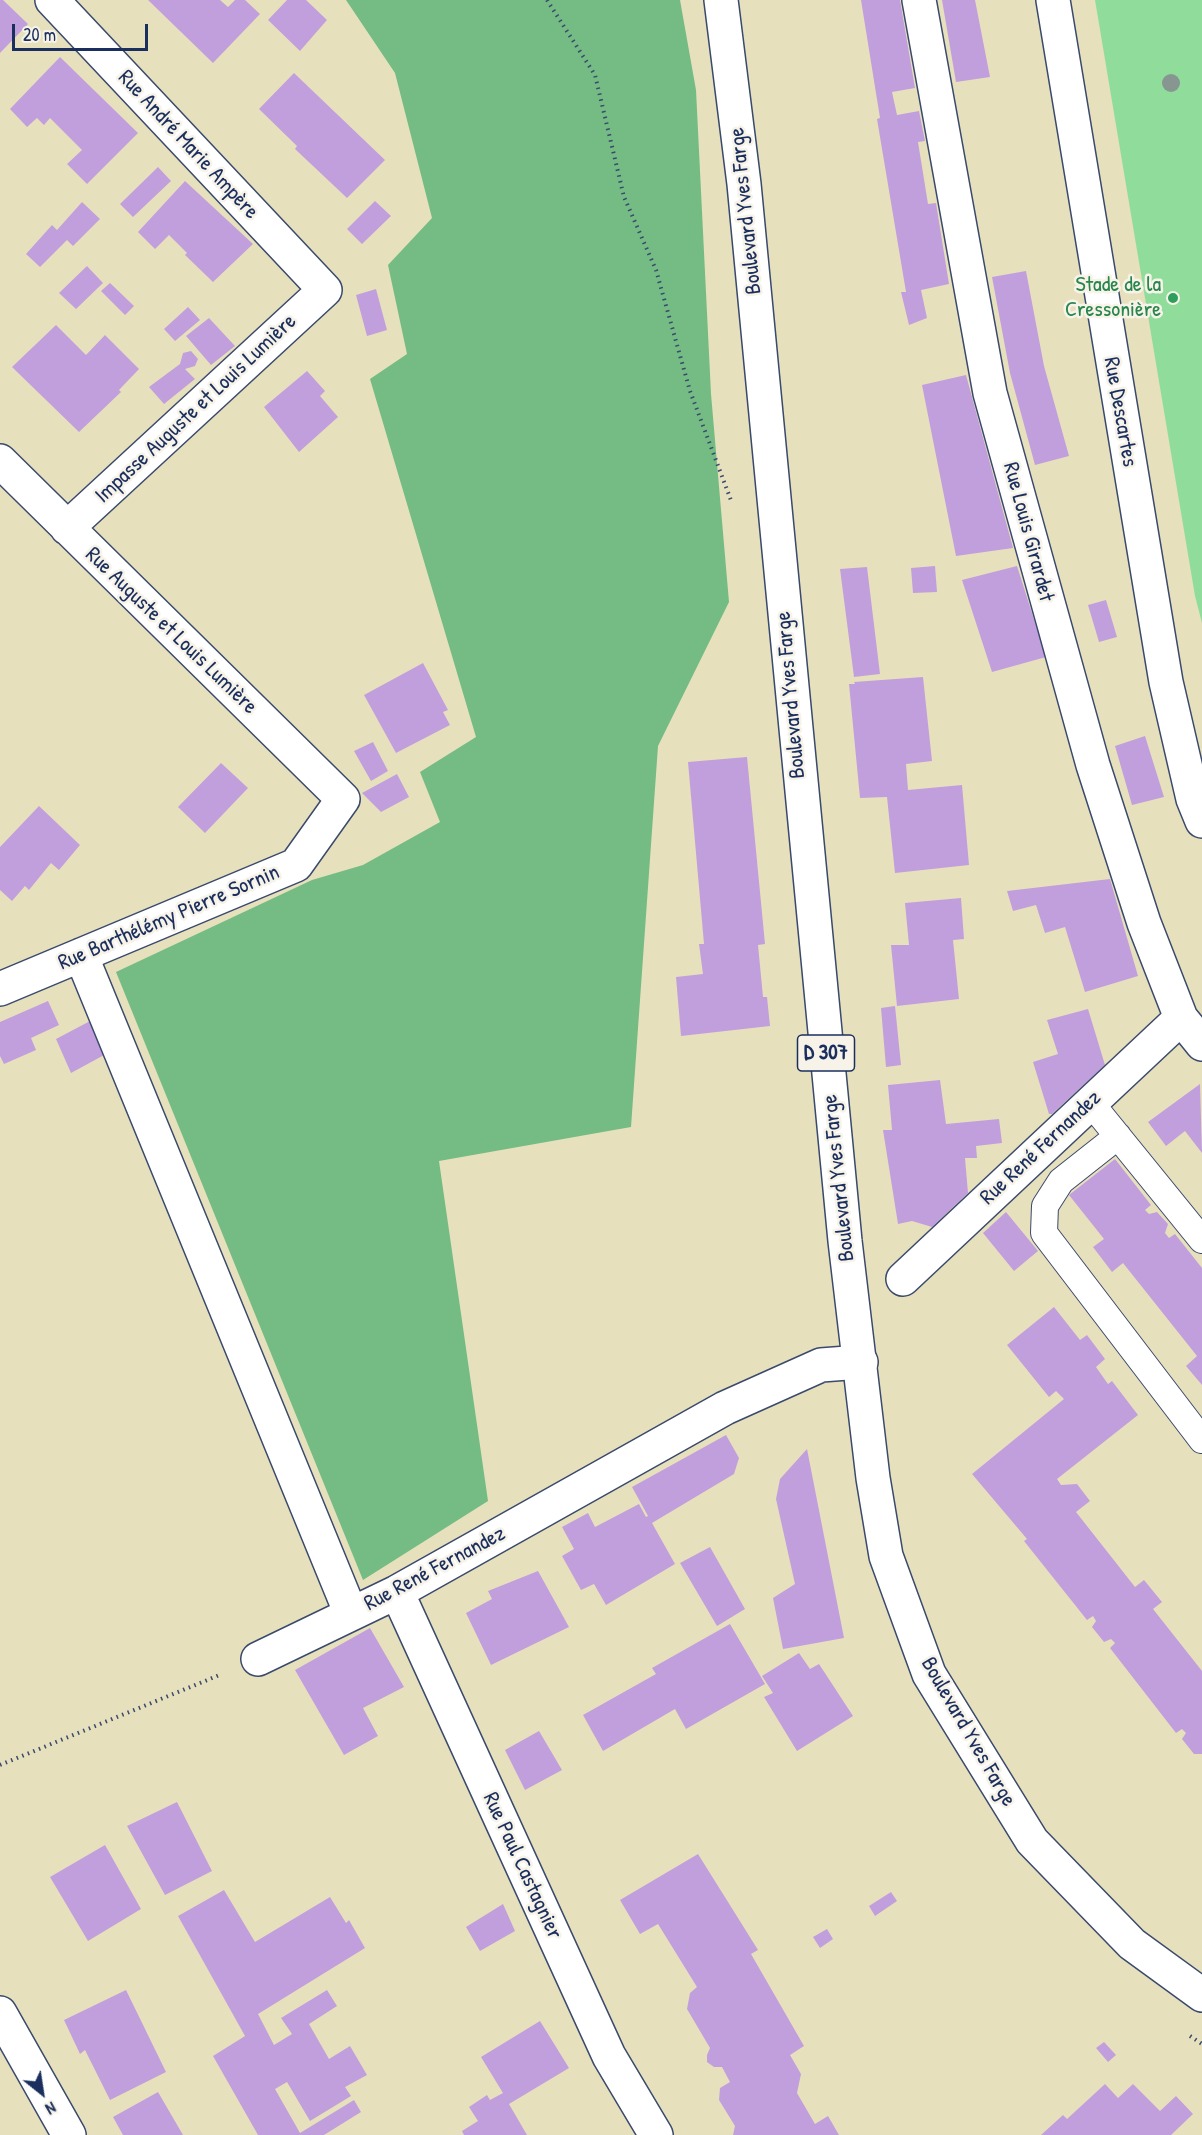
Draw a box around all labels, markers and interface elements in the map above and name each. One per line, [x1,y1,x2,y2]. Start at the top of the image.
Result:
scale bar [15,12,152,50]
text: 20 m [23,22,56,47]
street label: Rue André Marie Ampère [112,65,264,225]
street label: Boulevard Yves Farge [724,126,768,296]
place label: Stade de la Cressonière [1065,272,1161,324]
marker: Stade de la Cressonière [1166,291,1180,305]
street label: Impasse Auguste et Louis Lumière [90,309,302,509]
street label: Rue Descartes [1097,355,1143,469]
street label: Rue Louis Girardet [997,460,1059,604]
street label: Rue Auguste et Louis Lumière [79,542,263,720]
street label: Boulevard Yves Farge [771,610,811,780]
street label: Rue Barthélémy Pierre Sornin [54,859,284,977]
road number: D 307 [798,1035,854,1071]
street label: Rue René Fernandez [975,1085,1107,1211]
street label: Boulevard Yves Farge [817,1093,861,1263]
street label: Rue René Fernandez [360,1521,510,1617]
street label: Boulevard Yves Farge [915,1653,1021,1811]
street label: Rue Paul Castagnier [476,1788,568,1944]
north arrow [12,2063,72,2123]
text: N [42,2097,60,2120]

